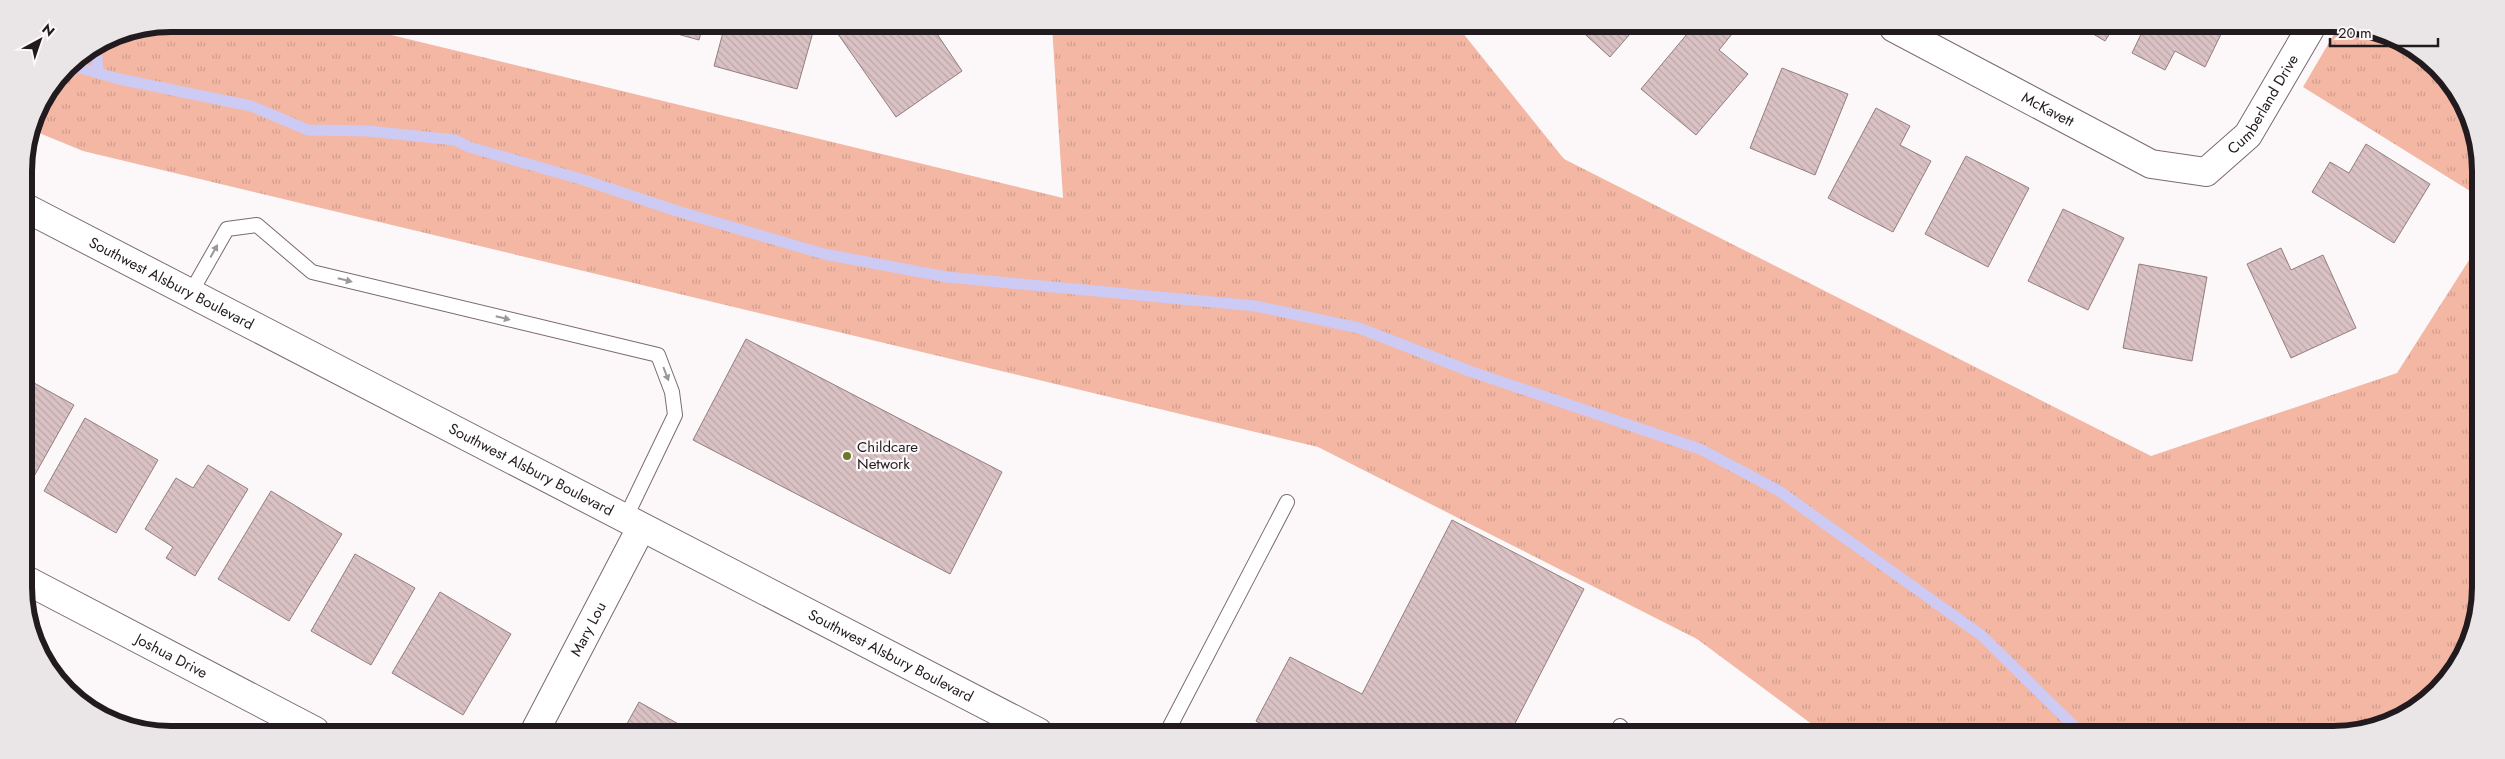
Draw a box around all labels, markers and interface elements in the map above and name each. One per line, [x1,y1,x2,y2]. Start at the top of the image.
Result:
north arrow [15,15,65,65]
scale bar [2330,15,2438,47]
text: N [38,19,59,41]
text: 20 m [2338,22,2372,44]
street label: Cumberland Drive [2222,50,2304,159]
street label: McKavett [2018,86,2078,132]
street label: Southwest Alsbury Boulevard [85,231,258,335]
one-way arrow [210,245,219,258]
one-way arrow [337,276,352,284]
one-way arrow [495,314,510,322]
one-way arrow [662,367,670,382]
street label: Southwest Alsbury Boulevard [445,418,617,521]
place label: Childcare Network [857,436,918,475]
marker: Childcare Network [841,450,853,462]
street label: Mary Lou [565,598,612,660]
street label: Southwest Alsbury Boulevard [804,604,977,708]
street label: Joshua Drive [130,627,212,684]

